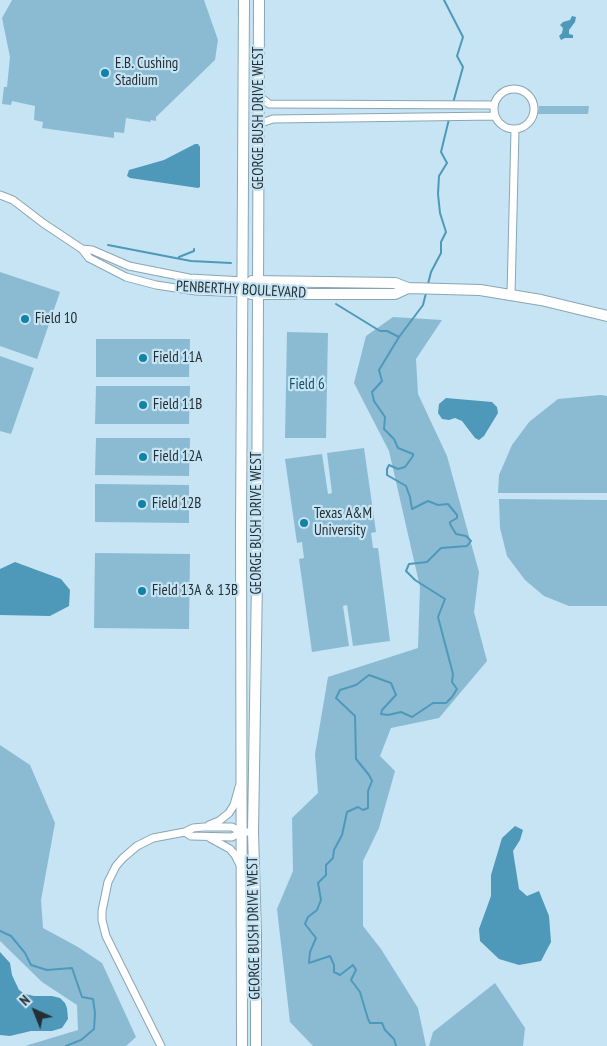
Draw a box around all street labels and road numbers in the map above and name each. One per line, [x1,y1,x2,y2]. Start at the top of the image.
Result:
street label: GEORGE BUSH DRIVE WEST [250,46,268,190]
street label: PENBERTHY BOULEVARD [175,278,307,302]
street label: GEORGE BUSH DRIVE WEST [248,451,266,595]
street label: GEORGE BUSH DRIVE WEST [244,856,264,1000]

